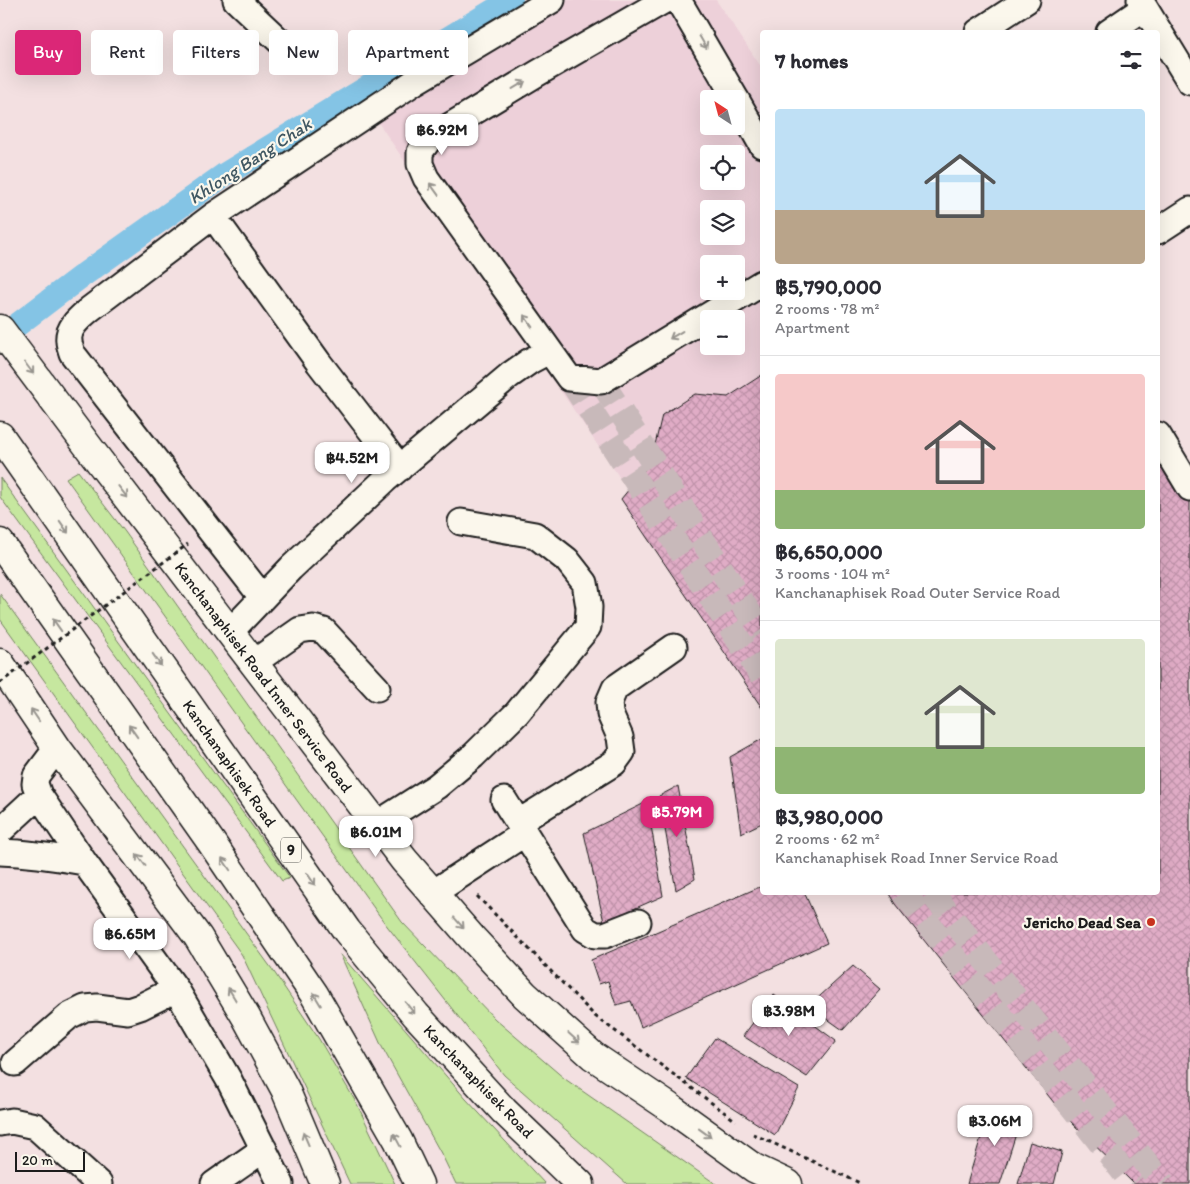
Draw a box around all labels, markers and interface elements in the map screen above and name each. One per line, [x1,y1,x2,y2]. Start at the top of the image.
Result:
chip: Buy [15,30,81,75]
chip: Rent [91,30,163,75]
chip: Filters [173,30,259,75]
chip: New [269,30,338,75]
chip: Apartment [348,30,468,75]
one-way arrow [698,35,708,50]
icon: filters [1117,46,1145,74]
text: 7 homes [775,48,849,73]
one-way arrow [512,79,526,89]
north arrow [700,90,745,135]
map controls [700,90,745,355]
water label: Khlong Bang Chak [184,112,317,209]
pin: ฿6.92M [401,114,483,156]
text: ฿6.92M [416,120,468,139]
icon: home [915,141,1005,231]
button: locate [700,145,745,190]
one-way arrow [429,182,439,196]
button: layers [700,200,745,245]
button: + [700,255,745,300]
text: ฿5,790,000 [775,274,882,299]
text: 2 rooms · 78 m² [775,299,880,318]
button: − [700,310,745,355]
one-way arrow [523,315,533,329]
text: Apartment [775,318,850,337]
one-way arrow [670,331,684,341]
one-way arrow [24,361,34,375]
icon: home [915,407,1005,497]
pin: ฿4.52M [311,442,393,484]
text: ฿4.52M [326,448,378,467]
one-way arrow [117,485,128,498]
one-way arrow [59,520,69,534]
text: ฿6,650,000 [775,539,883,564]
street label: Kanchanaphisek Road Inner Service Road [171,558,357,796]
text: 3 rooms · 104 m² [775,564,890,583]
text: Kanchanaphisek Road Outer Service Road [775,583,1060,602]
one-way arrow [52,618,62,632]
one-way arrow [152,653,162,667]
icon: home [915,672,1005,762]
street label: Kanchanaphisek Road [179,696,281,830]
one-way arrow [30,708,40,722]
one-way arrow [128,725,138,739]
pin: ฿5.79M [636,796,718,838]
text: ฿5.79M [652,802,702,821]
text: ฿3,980,000 [775,804,883,829]
pin: ฿6.01M [335,816,417,858]
text: ฿6.01M [350,822,402,841]
text: 2 rooms · 62 m² [775,829,880,848]
road number: 9 [281,838,301,862]
text: Kanchanaphisek Road Inner Service Road [775,848,1058,867]
one-way arrow [135,854,146,867]
one-way arrow [221,858,231,872]
one-way arrow [306,872,316,886]
place label: Jericho Dead Sea [1023,913,1142,932]
marker: Jericho Dead Sea [1145,916,1157,928]
one-way arrow [453,917,465,930]
pin: ฿6.65M [89,918,171,960]
text: ฿6.65M [104,924,156,943]
one-way arrow [227,988,237,1002]
one-way arrow [311,993,321,1007]
pin: ฿3.98M [748,994,830,1037]
one-way arrow [405,1001,416,1014]
text: ฿3.98M [763,1001,815,1020]
street label: Kanchanaphisek Road [420,1021,538,1142]
one-way arrow [567,1032,580,1044]
pin: ฿3.06M [954,1104,1036,1147]
text: ฿3.06M [968,1111,1022,1130]
one-way arrow [698,1128,712,1138]
one-way arrow [300,1132,310,1147]
one-way arrow [392,1133,401,1148]
scale bar [15,1149,85,1172]
text: 20 m [22,1152,53,1169]

